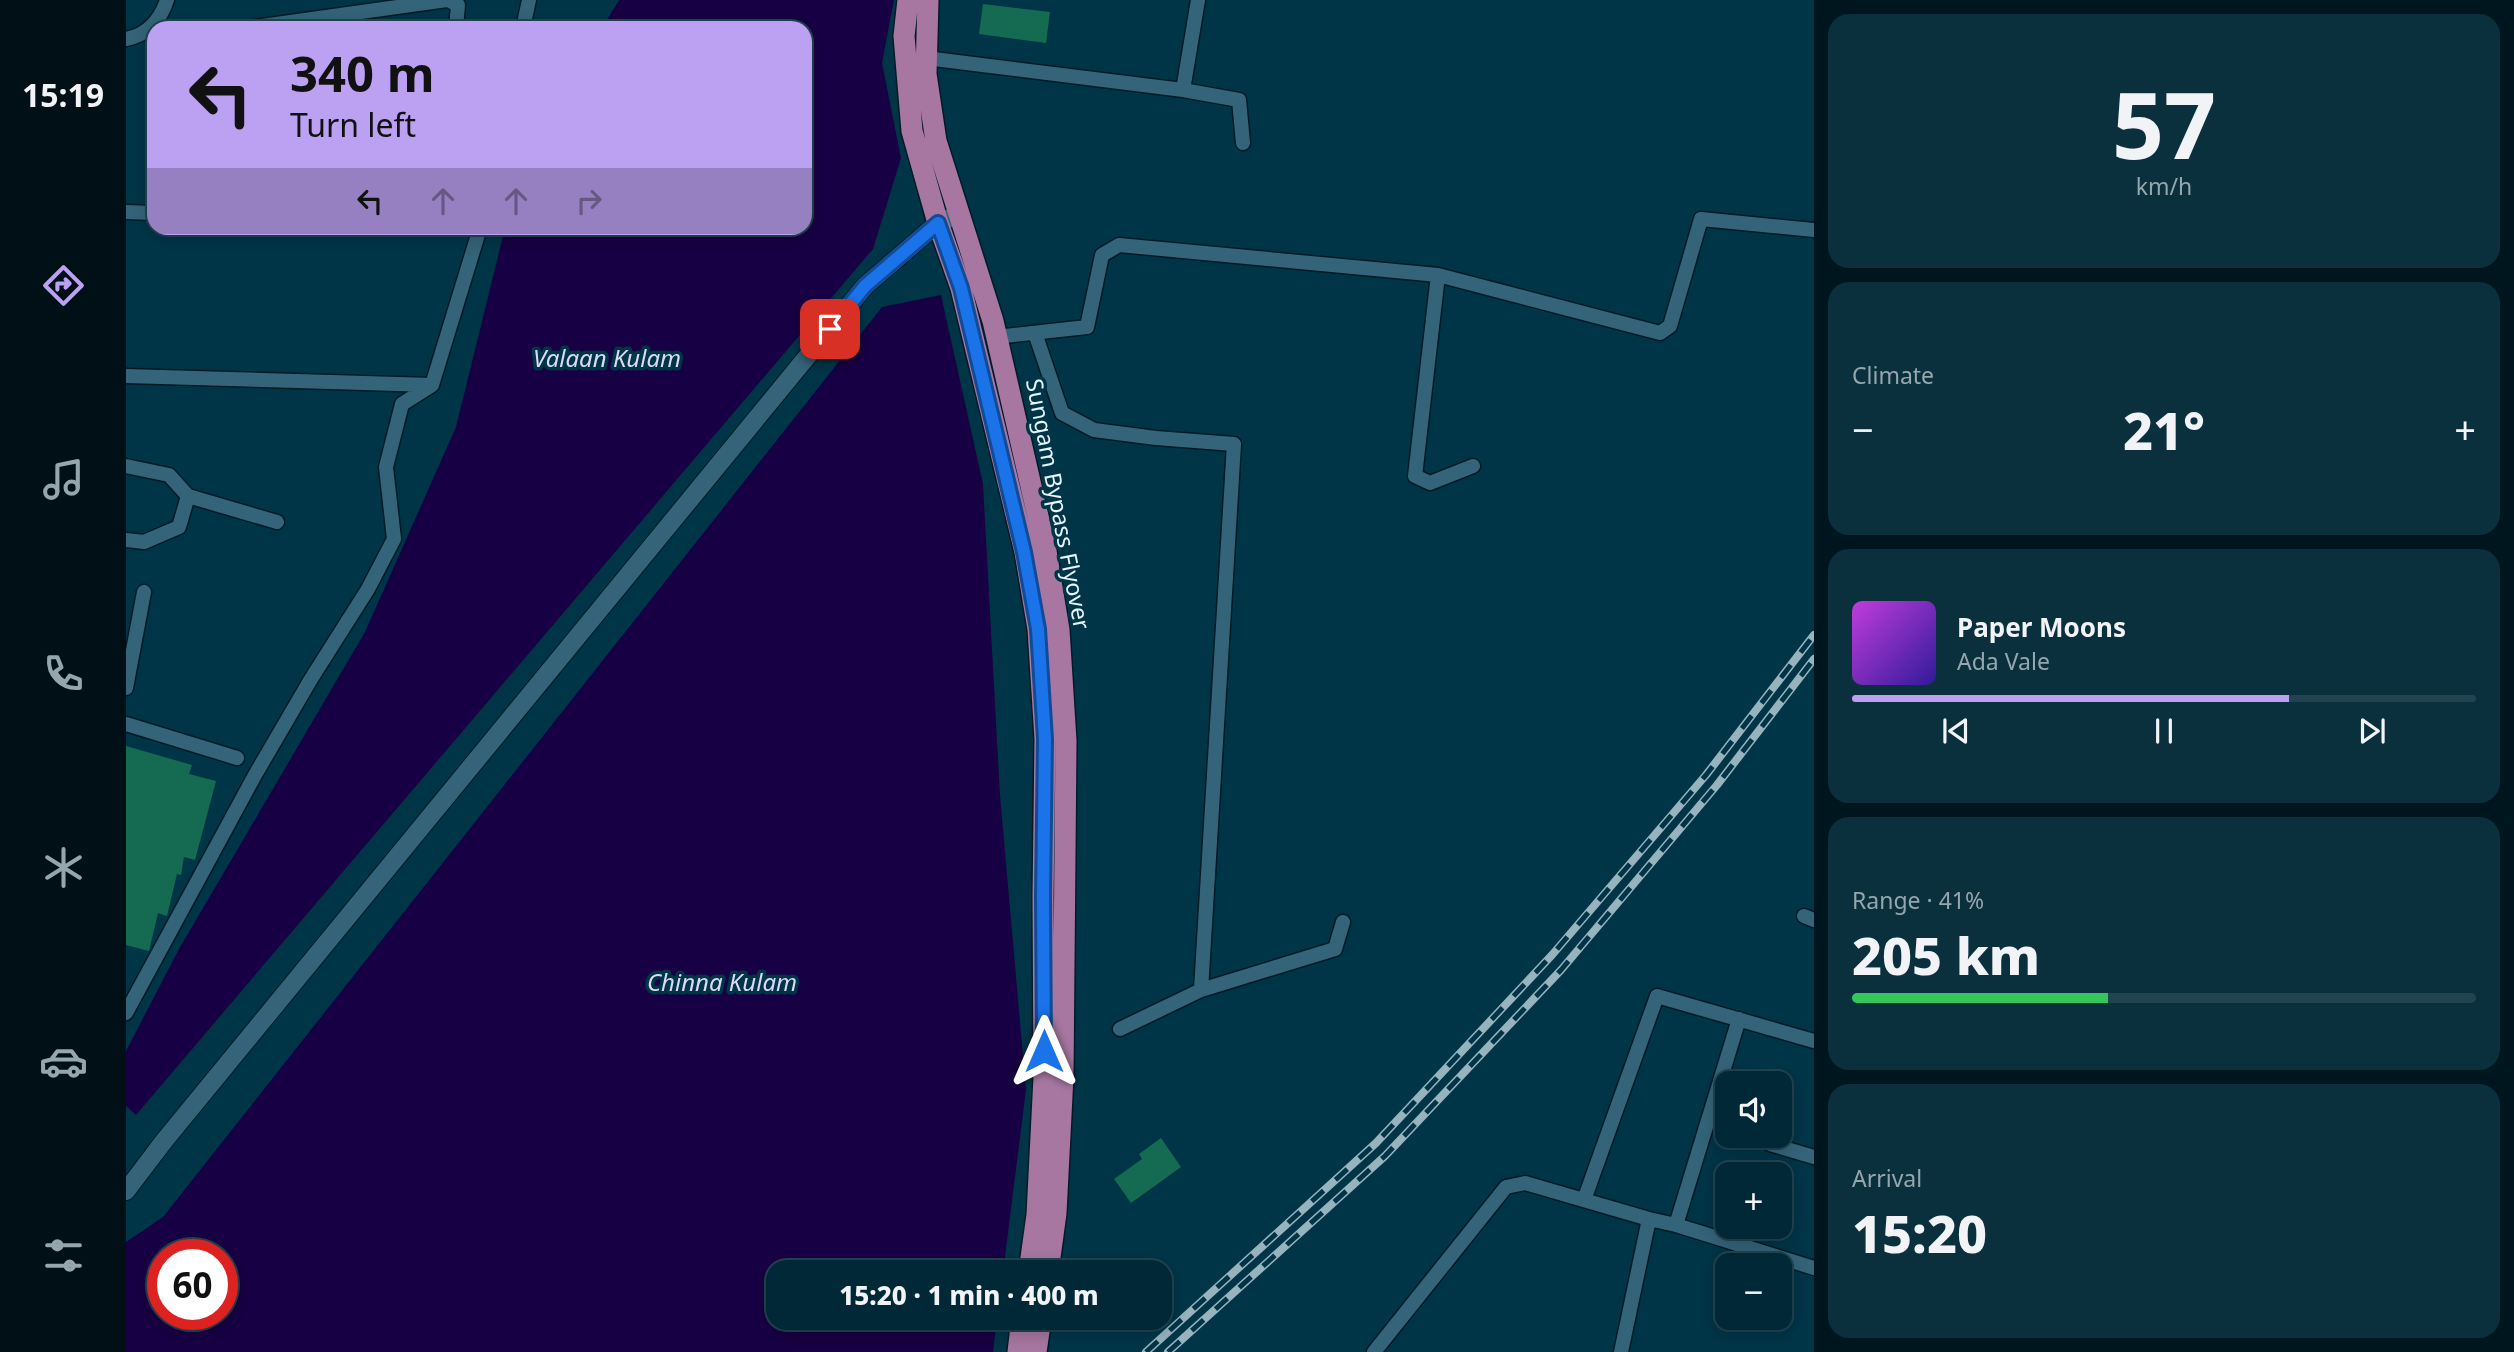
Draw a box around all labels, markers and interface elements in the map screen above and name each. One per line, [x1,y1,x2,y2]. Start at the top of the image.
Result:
text: 340 m [290,40,435,106]
icon: left [175,49,266,140]
text: 57 [2112,62,2216,186]
text: 15:19 [22,73,104,116]
text: Turn left [290,103,416,146]
text: km/h [2136,170,2192,202]
icon: left [351,182,389,220]
icon: ahead [424,182,462,220]
icon: ahead [497,182,535,220]
icon: right [570,182,608,220]
icon: directions [39,261,88,310]
pin [800,299,860,359]
icon: arrive [811,310,849,348]
water label: Valaan Kulam [533,341,681,374]
text: Climate [1852,359,1934,391]
street label: Sungam Bypass Flyover [1019,376,1099,632]
text: 21° [2123,394,2205,465]
text: − [1852,403,1874,455]
text: + [2454,403,2476,455]
icon: music [39,455,88,504]
text: Paper Moons [1957,609,2126,645]
text: Ada Vale [1957,645,2050,677]
icon: phone [39,649,88,698]
icon: previous [1937,712,1975,750]
icon: pause [2145,712,2183,750]
icon: next [2353,712,2391,750]
icon: climate [39,843,88,892]
text: Range · 41% [1852,884,1984,916]
text: 205 km [1852,919,2040,990]
water label: Chinna Kulam [647,965,797,998]
position arrow [1007,1014,1081,1088]
icon: car [39,1037,88,1086]
map controls [1715,1071,1792,1330]
button: sound [1715,1071,1792,1148]
button: + [1715,1162,1792,1239]
text: Arrival [1852,1162,1922,1194]
text: 15:20 [1852,1197,1987,1268]
icon: filters [39,1231,88,1280]
speed limit sign: 60 [147,1239,238,1330]
button: − [1715,1253,1792,1330]
text: 15:20 · 1 min · 400 m [839,1277,1099,1313]

